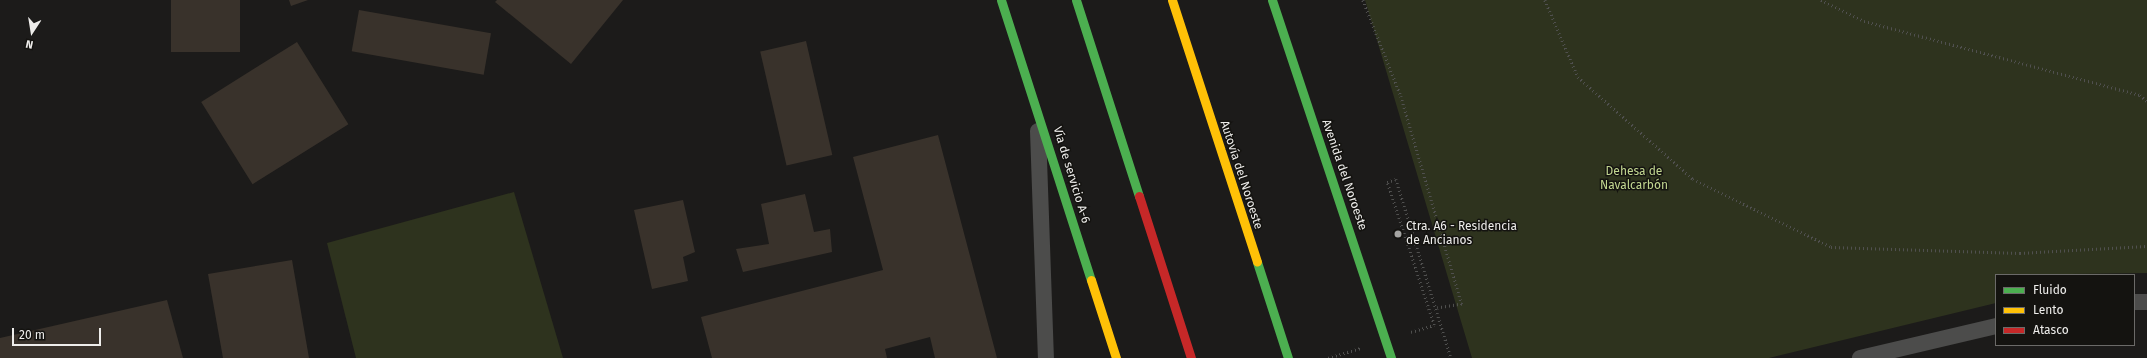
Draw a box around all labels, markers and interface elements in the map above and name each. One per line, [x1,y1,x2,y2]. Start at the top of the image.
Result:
north arrow [12,12,52,52]
text: N [24,37,34,51]
street label: Avenida del Noroeste [1318,118,1370,232]
street label: Autovía del Noroeste [1217,119,1265,231]
street label: Vía de servicio A-6 [1049,125,1093,225]
park label: Dehesa de Navalcarbón [1600,165,1668,193]
place label: Ctra. A6 - Residencia de Ancianos [1406,220,1517,248]
marker: Ctra. A6 - Residencia de Ancianos [1393,229,1403,239]
legend [1995,274,2135,346]
text: Fluido [2033,283,2067,297]
text: Lento [2033,303,2063,317]
scale bar [14,320,103,346]
text: Atasco [2033,323,2069,337]
text: 20 m [19,328,45,342]

